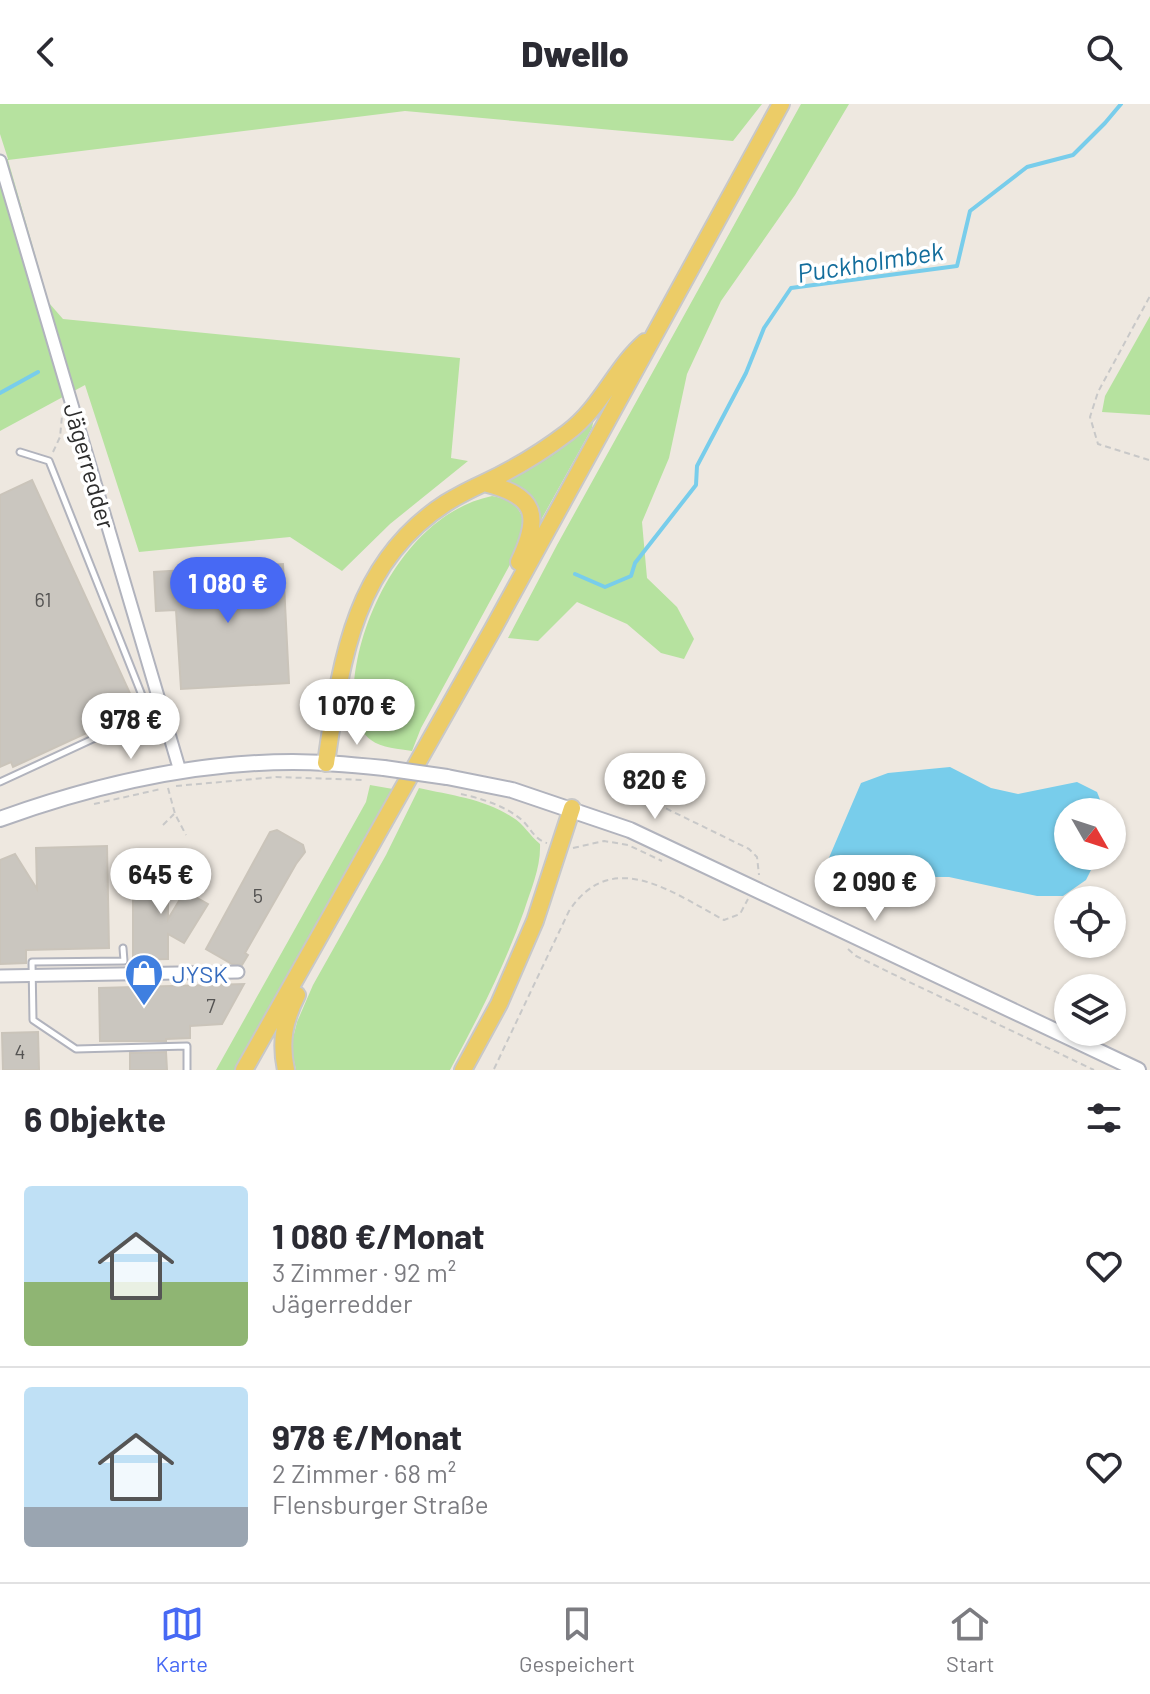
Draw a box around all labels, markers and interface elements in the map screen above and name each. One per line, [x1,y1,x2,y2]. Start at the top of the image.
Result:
icon: back [24,30,68,74]
icon: search [1082,30,1126,74]
text: Dwello [521,31,629,74]
water label: Puckholmbek [795,234,946,288]
street label: Jägerredder [58,400,122,533]
pin: 1 080 € [154,557,302,625]
text: 1 080 € [188,567,268,598]
house number: 61 [35,587,51,611]
pin: 1 070 € [283,679,431,747]
text: 1 070 € [318,689,396,720]
pin: 978 € [75,693,187,761]
text: 978 € [100,703,162,734]
pin: 820 € [599,753,711,821]
text: 820 € [622,763,688,794]
north arrow [1054,798,1126,870]
map controls [1054,798,1126,1046]
pin: 645 € [105,848,217,916]
pin: 2 090 € [801,855,949,923]
text: 645 € [128,858,194,889]
text: 2 090 € [833,865,917,896]
house number: 5 [253,883,263,907]
button: locate [1054,886,1126,958]
shop icon: JYSK [123,952,165,1007]
place label: JYSK [172,959,228,988]
button: layers [1054,974,1126,1046]
house number: 7 [206,993,216,1017]
house number: 4 [14,1039,26,1063]
icon: filters [1082,1096,1126,1140]
text: 6 Objekte [24,1098,166,1139]
text: 1 080 €/Monat [272,1215,485,1256]
icon: home [88,1218,184,1314]
icon: heart [1082,1244,1126,1288]
text: 3 Zimmer · 92 m² [272,1256,456,1287]
text: Jägerredder [272,1287,412,1318]
text: 978 €/Monat [272,1416,462,1457]
icon: home [88,1419,184,1515]
icon: heart [1082,1445,1126,1489]
text: 2 Zimmer · 68 m² [272,1457,456,1488]
text: Flensburger Straße [272,1488,489,1519]
tab: Karte [156,1602,208,1676]
tab: Gespeichert [519,1602,635,1676]
tab: Start [946,1602,994,1676]

